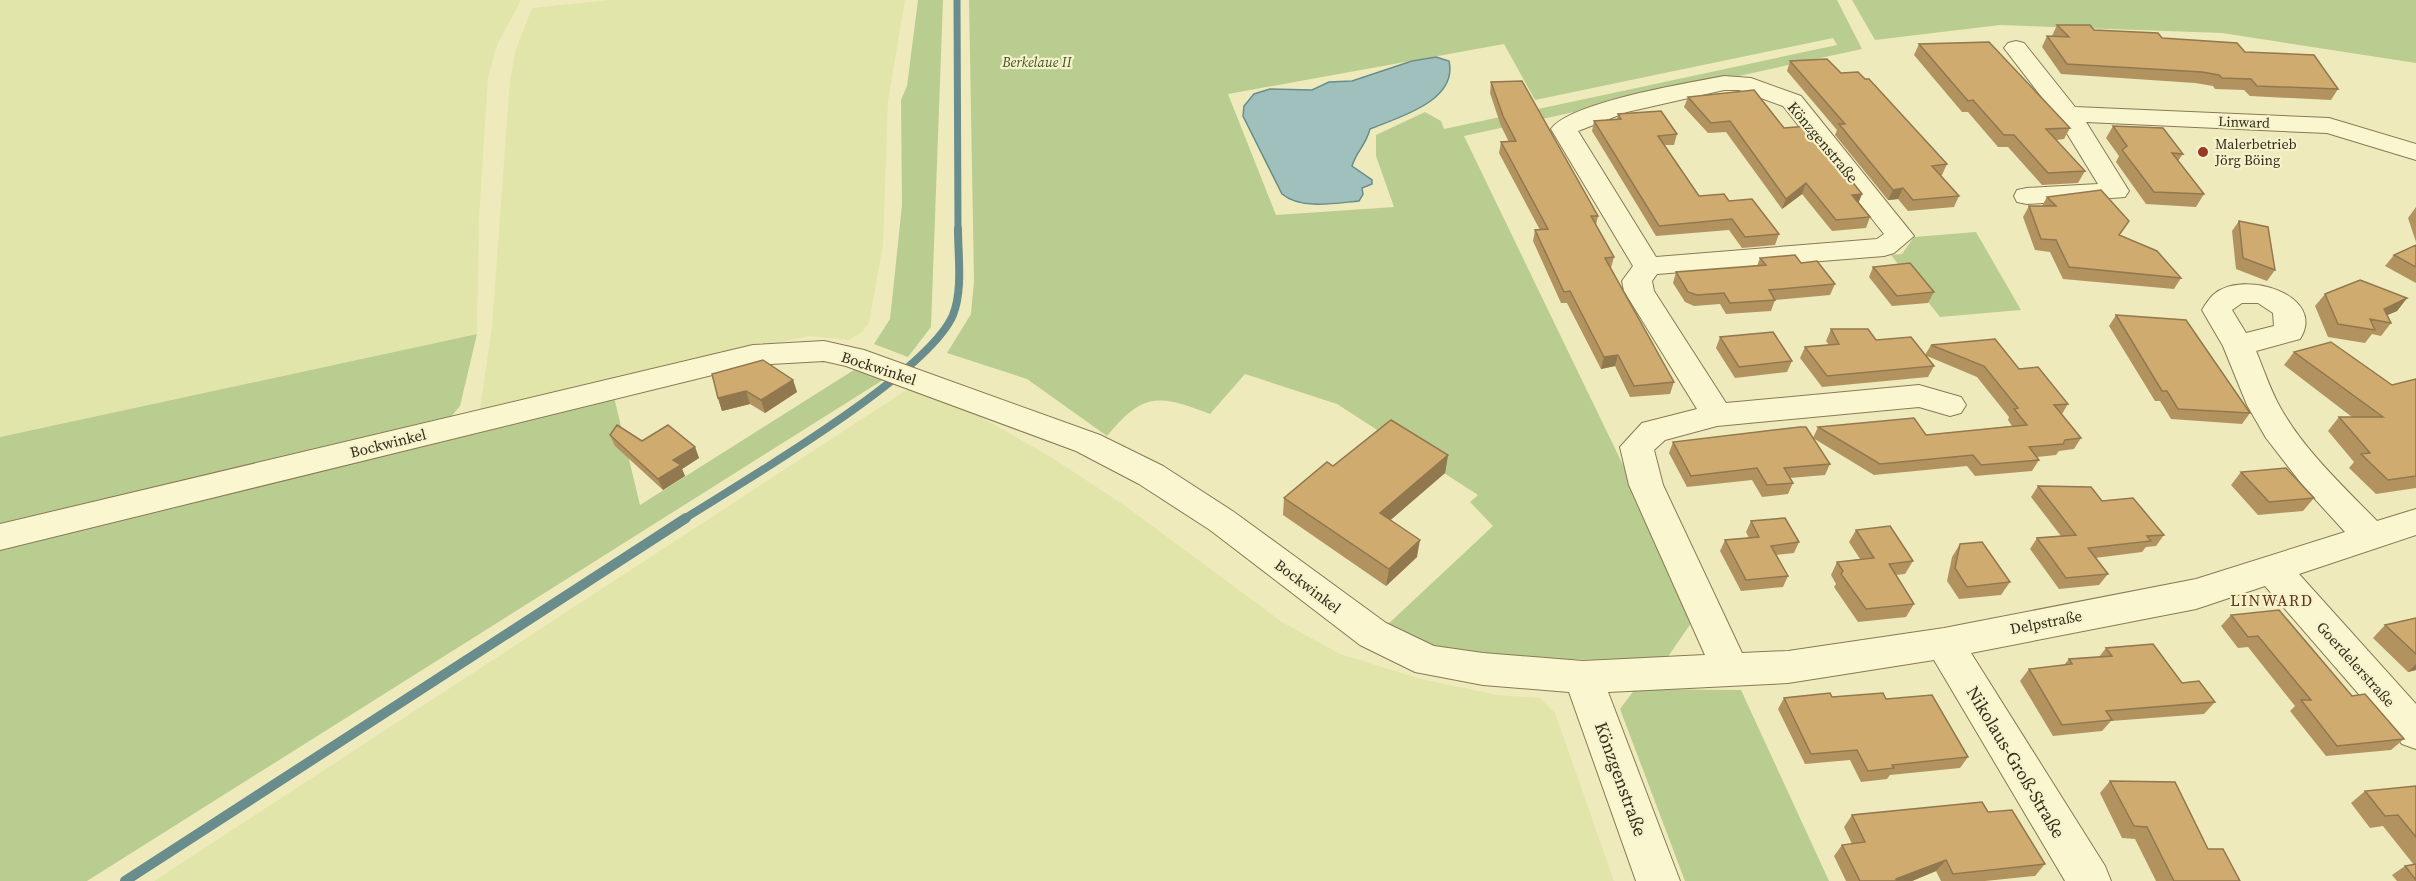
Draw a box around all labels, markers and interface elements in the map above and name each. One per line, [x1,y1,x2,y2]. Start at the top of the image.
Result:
park label: Berkelaue II [1001,52,1073,72]
street label: Könzgenstraße [1783,97,1863,187]
street label: Linward [2218,111,2270,133]
place label: Malerbetrieb Jörg Böing [2214,134,2297,170]
marker: Malerbetrieb Jörg Böing [2196,145,2210,159]
street label: Bockwinkel [839,346,920,390]
street label: Bockwinkel [348,423,429,463]
street label: Bockwinkel [1271,554,1346,618]
district label: LINWARD [2230,589,2314,611]
street label: Delpstraße [2008,605,2084,639]
street label: Goerdelerstraße [2312,617,2400,712]
street label: Nikolaus-Groß-Straße [1961,681,2071,843]
street label: Könzgenstraße [1589,718,1653,840]

